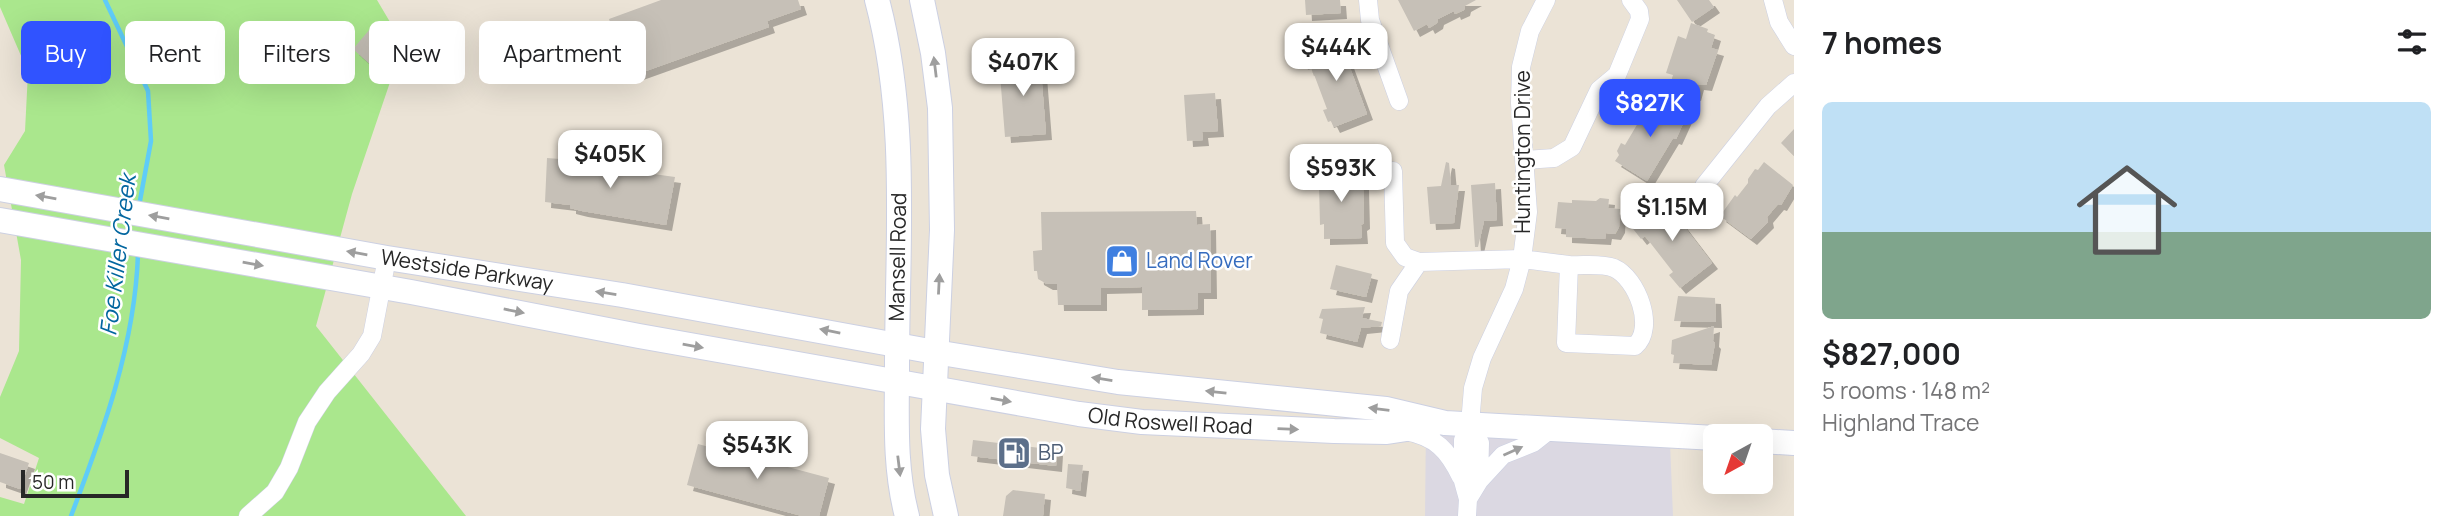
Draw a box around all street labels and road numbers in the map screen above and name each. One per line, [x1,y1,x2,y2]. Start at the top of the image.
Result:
street label: Huntington Drive [1508,70,1536,234]
street label: Mansell Road [882,192,912,322]
street label: Westside Parkway [379,242,555,297]
street label: Old Roswell Road [1087,400,1253,440]

